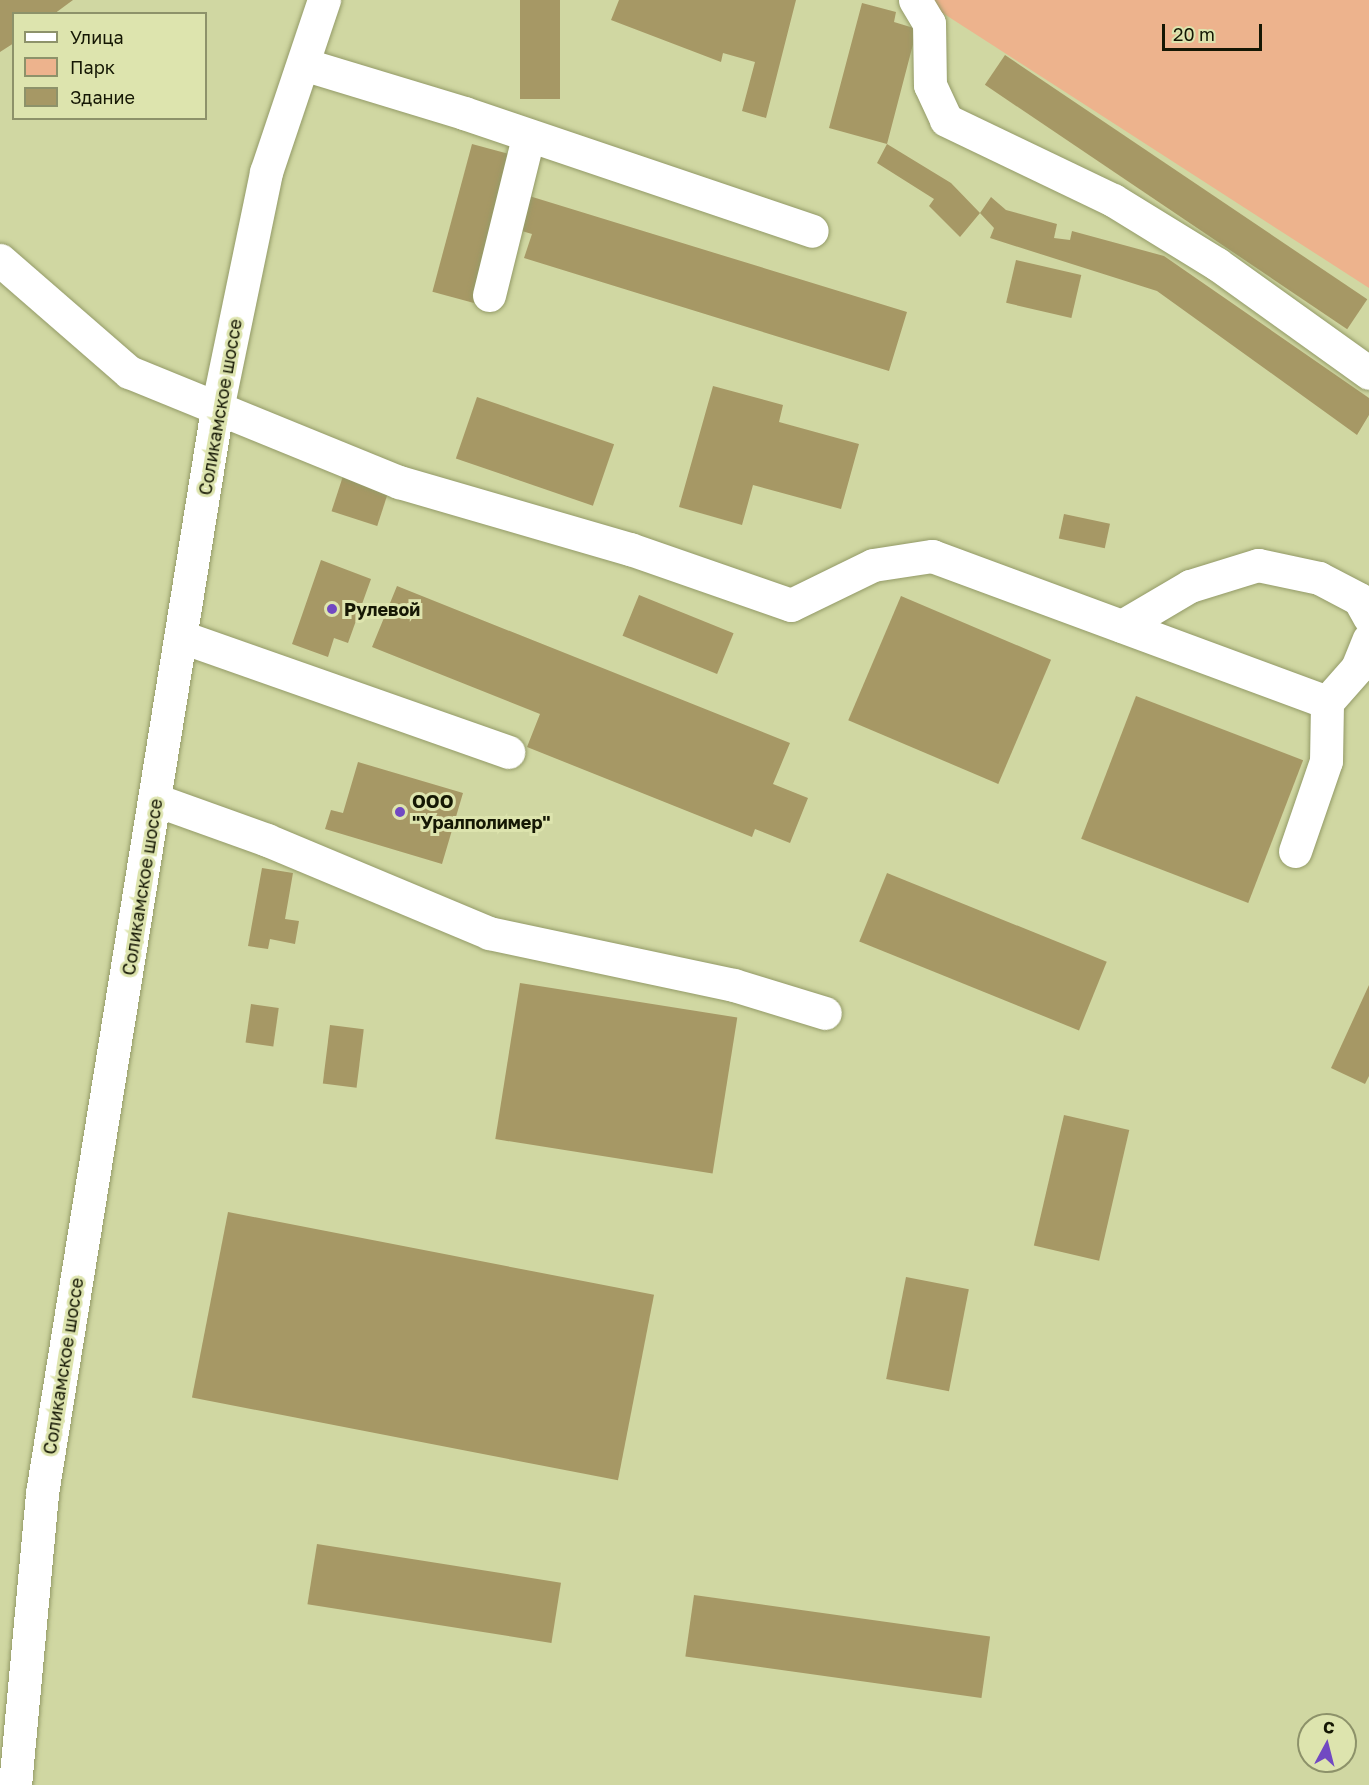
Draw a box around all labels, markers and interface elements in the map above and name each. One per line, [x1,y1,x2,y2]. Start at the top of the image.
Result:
legend [12,12,207,120]
scale bar [1165,12,1266,50]
text: 20 m [1173,23,1215,45]
text: Улица [70,26,124,48]
text: Парк [70,56,115,78]
text: Здание [70,86,135,108]
street label: Соликамское шоссе [194,317,246,497]
place label: Рулевой [344,598,420,620]
marker: Рулевой [325,602,339,616]
place label: OOO "Уралполимер" [412,791,551,834]
street label: Соликамское шоссе [117,797,167,977]
marker: OOO "Уралполимер" [393,805,407,819]
street label: Соликамское шоссе [38,1276,88,1456]
north arrow [1297,1713,1357,1773]
text: С [1322,1717,1336,1738]

